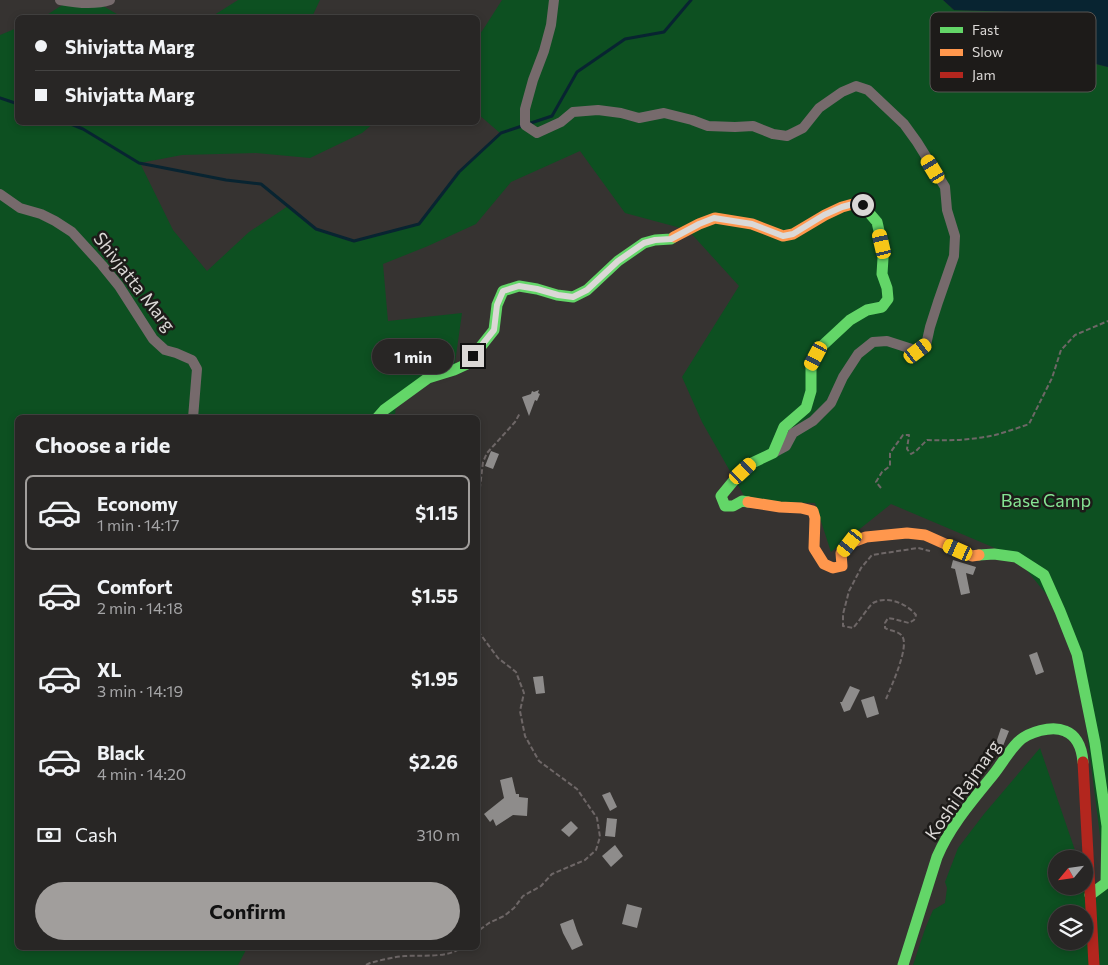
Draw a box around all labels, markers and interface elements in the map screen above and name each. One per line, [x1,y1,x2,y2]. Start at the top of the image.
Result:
legend [930,12,1096,92]
text: Fast [972,21,999,38]
text: Shivjatta Marg [65,35,194,58]
text: Slow [972,43,1003,60]
text: Jam [972,66,996,83]
text: Shivjatta Marg [65,83,194,106]
car [918,152,947,186]
route start [852,194,874,216]
street label: Shivjatta Marg [89,227,180,336]
car [871,228,892,260]
car [901,336,934,366]
callout: 1 min [373,338,456,374]
car [802,339,829,373]
route end [462,345,484,367]
text: 1 min [394,347,432,366]
text: Choose a ride [35,431,170,458]
car [726,455,759,487]
park label: Base Camp [1001,489,1091,511]
icon: car [37,490,82,535]
text: Economy [97,492,178,515]
text: $1.15 [415,501,458,524]
text: 1 min · 14:17 [97,515,180,534]
car [834,527,865,559]
car [941,537,974,563]
icon: car [37,573,82,618]
text: Comfort [97,575,173,598]
text: $1.55 [411,584,458,607]
text: 2 min · 14:18 [97,598,183,617]
icon: car [37,656,82,701]
text: XL [97,658,122,681]
text: $1.95 [411,667,458,690]
text: 3 min · 14:19 [97,681,183,700]
street label: Koshi Rajmarg [920,735,1005,844]
icon: car [37,739,82,784]
text: Black [97,741,145,764]
text: $2.26 [409,750,458,773]
text: 4 min · 14:20 [97,764,186,783]
icon: cash [35,821,63,849]
text: Cash [75,823,117,846]
text: 310 m [417,825,460,844]
north arrow [1048,850,1092,895]
map controls [1048,850,1093,950]
button: Confirm [35,882,460,940]
button: layers [1048,905,1093,950]

